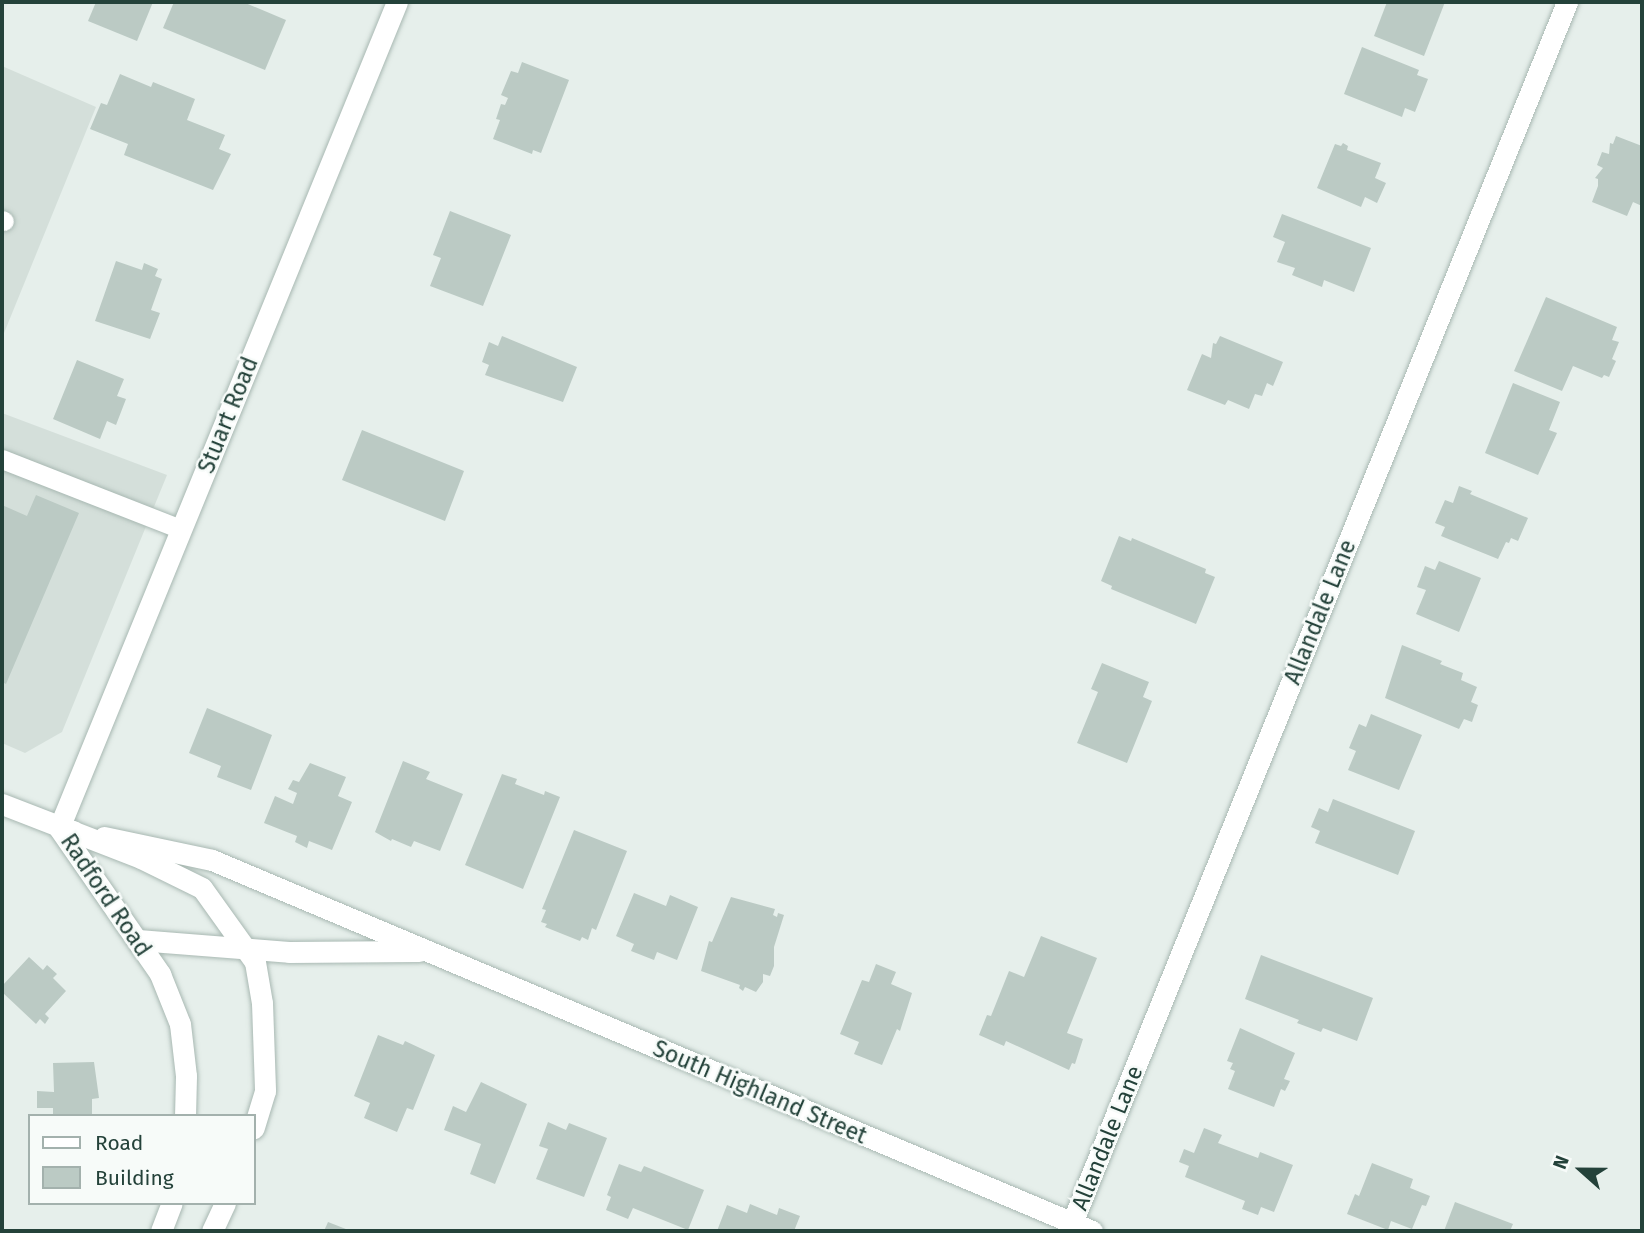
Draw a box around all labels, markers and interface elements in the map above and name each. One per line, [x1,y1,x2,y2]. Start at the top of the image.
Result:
street label: Stuart Road [192,353,264,477]
street label: Allandale Lane [1278,536,1362,688]
street label: Radford Road [55,828,157,962]
street label: South Highland Street [649,1034,871,1150]
street label: Allandale Lane [1065,1062,1149,1214]
legend [28,1114,256,1205]
text: Road [95,1130,143,1156]
north arrow [1546,1135,1616,1205]
text: N [1548,1152,1574,1172]
text: Building [95,1165,174,1191]

